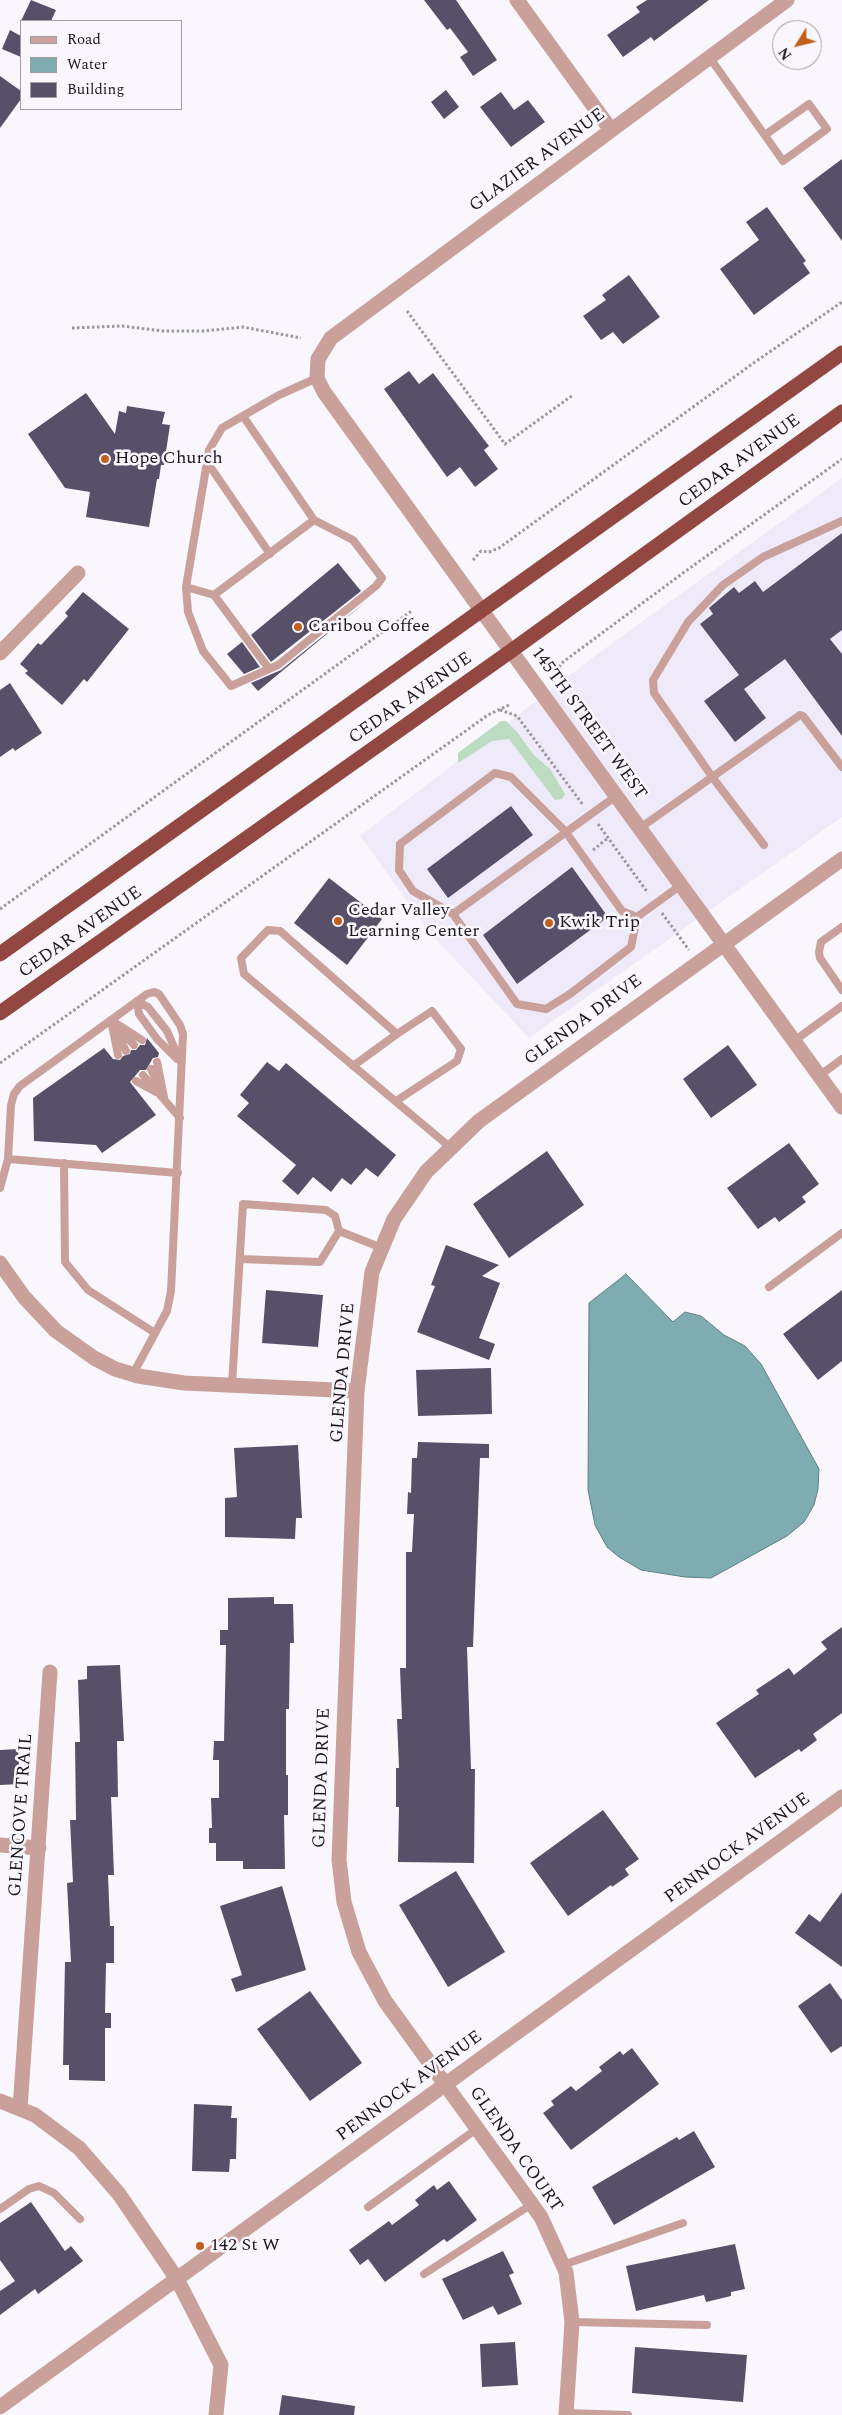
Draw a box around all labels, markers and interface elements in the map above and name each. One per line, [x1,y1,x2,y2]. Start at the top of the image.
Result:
legend [20,20,182,110]
north arrow [772,20,822,70]
text: Road [67,28,101,51]
text: N [773,43,797,64]
text: Water [67,53,107,76]
text: Building [67,78,124,101]
street label: GLAZIER AVENUE [466,104,610,218]
street label: CEDAR AVENUE [675,410,805,514]
place label: Hope Church [115,448,223,470]
marker: Hope Church [99,453,111,465]
place label: Caribou Coffee [308,616,430,638]
marker: Caribou Coffee [292,621,304,633]
street label: 145TH STREET WEST [525,644,651,804]
street label: CEDAR AVENUE [345,648,477,750]
street label: CEDAR AVENUE [15,882,147,984]
place label: Cedar Valley Learning Center [348,900,479,942]
place label: Kwik Trip [559,912,640,934]
marker: Cedar Valley Learning Center [332,915,344,927]
marker: Kwik Trip [543,917,555,929]
street label: GLENDA DRIVE [521,971,647,1071]
street label: GLENDA DRIVE [327,1302,361,1444]
street label: GLENDA DRIVE [310,1708,336,1848]
street label: GLENCOVE TRAIL [6,1733,38,1897]
street label: PENNOCK AVENUE [661,1789,815,1909]
street label: PENNOCK AVENUE [333,2027,487,2147]
street label: GLENDA COURT [464,2083,566,2217]
place label: 142 St W [210,2235,280,2257]
marker: 142 St W [194,2240,206,2252]

